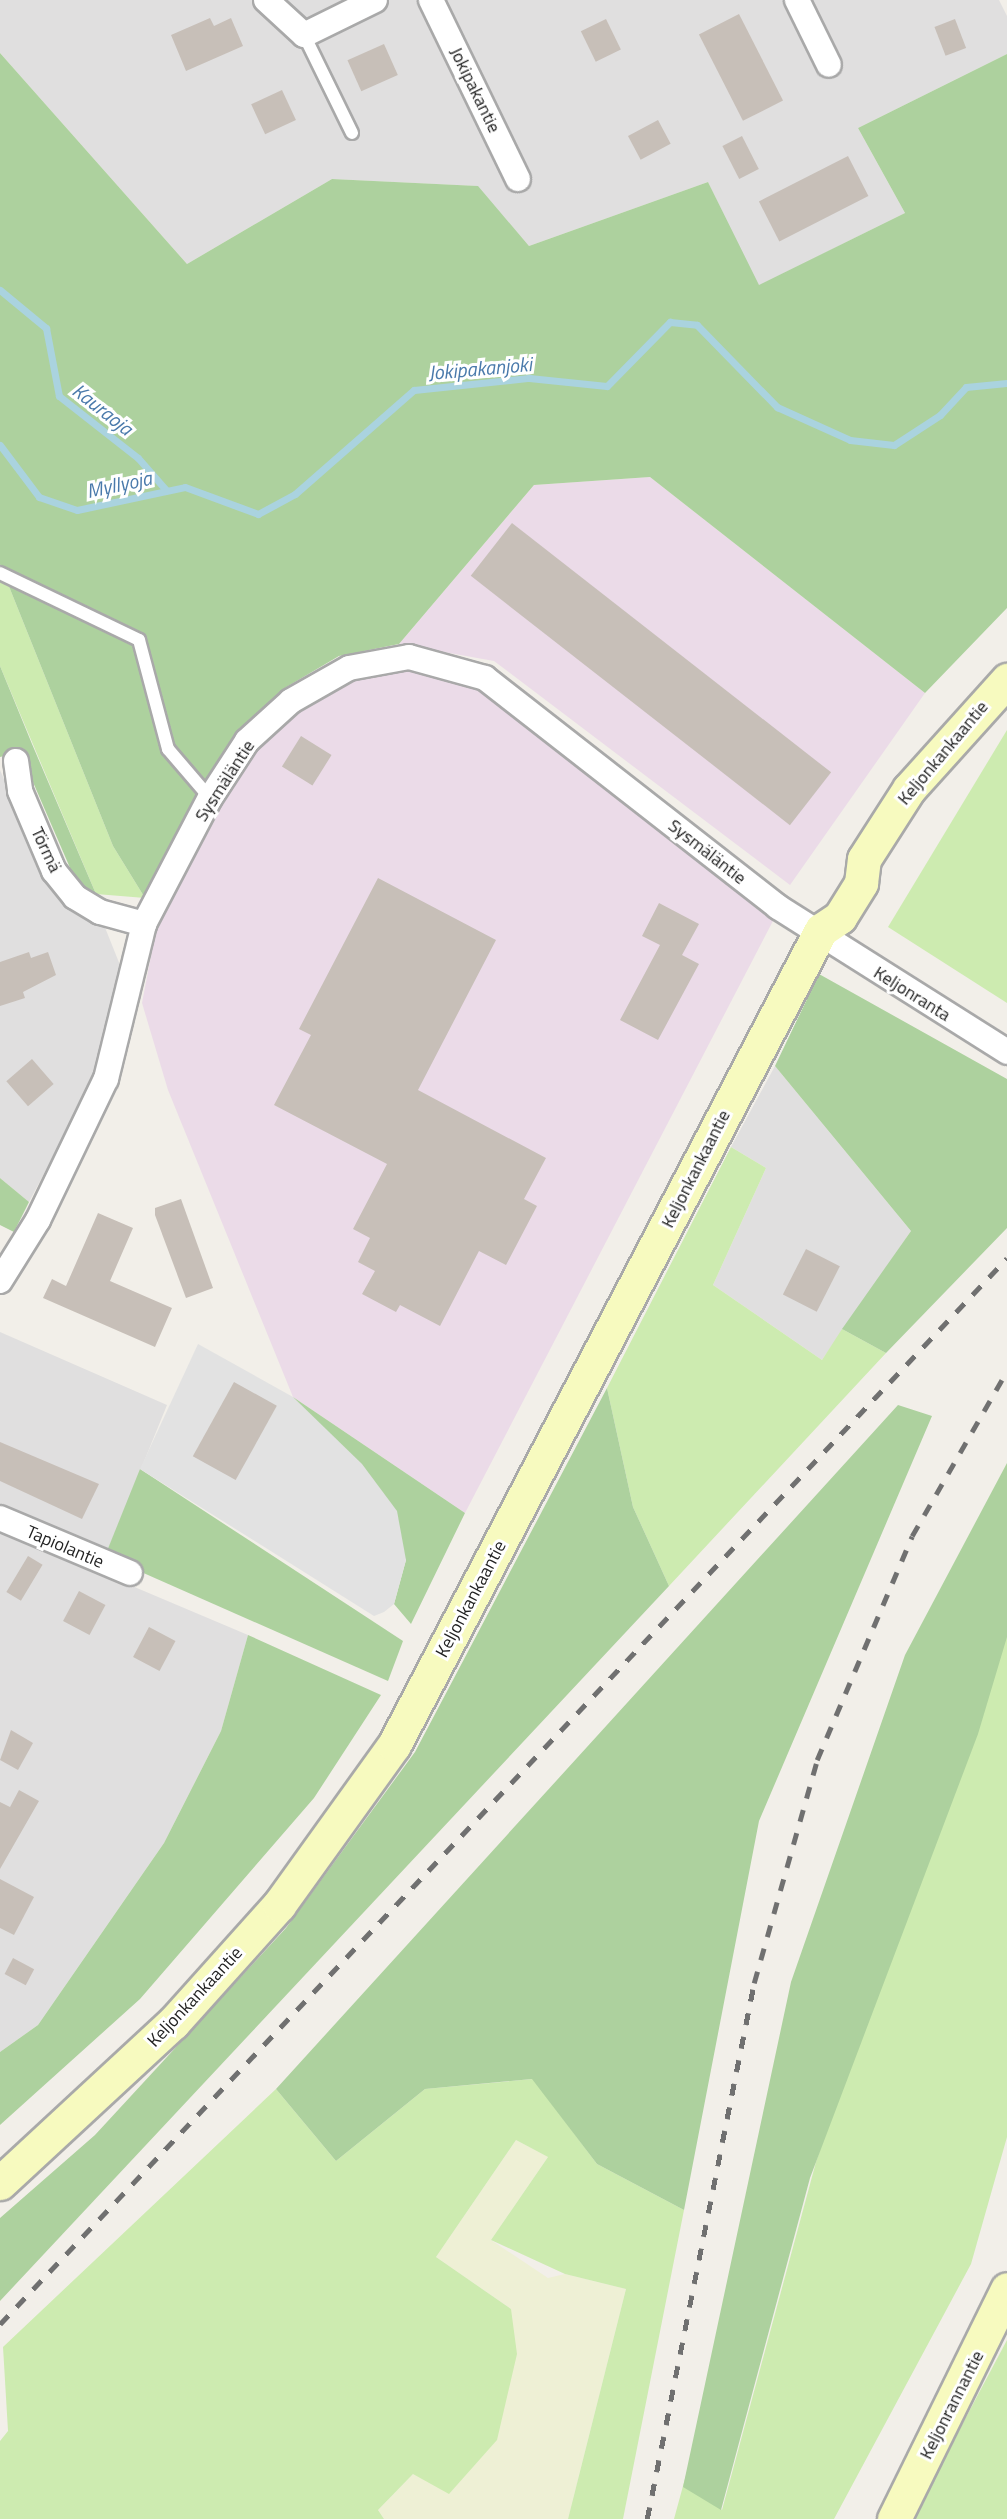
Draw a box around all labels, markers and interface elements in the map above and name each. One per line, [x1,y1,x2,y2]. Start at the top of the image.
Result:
street label: Jokipakantie [445,44,505,136]
water label: Jokipakanjoki [427,352,533,384]
water label: Kauraoja [68,378,138,440]
water label: Myllyoja [84,465,154,503]
street label: Keljonkankaantie [893,697,993,809]
street label: Sysmäläntie [191,736,259,826]
street label: Sysmäläntie [664,815,750,889]
street label: Törmä [26,824,66,876]
street label: Keljonranta [870,962,954,1026]
street label: Keljonkankaantie [657,1107,735,1231]
street label: Tapiolantie [23,1521,107,1573]
street label: Keljonkankaantie [431,1537,511,1661]
street label: Keljonkankaantie [143,1942,247,2052]
street label: Keljonrannantie [915,2347,989,2463]

